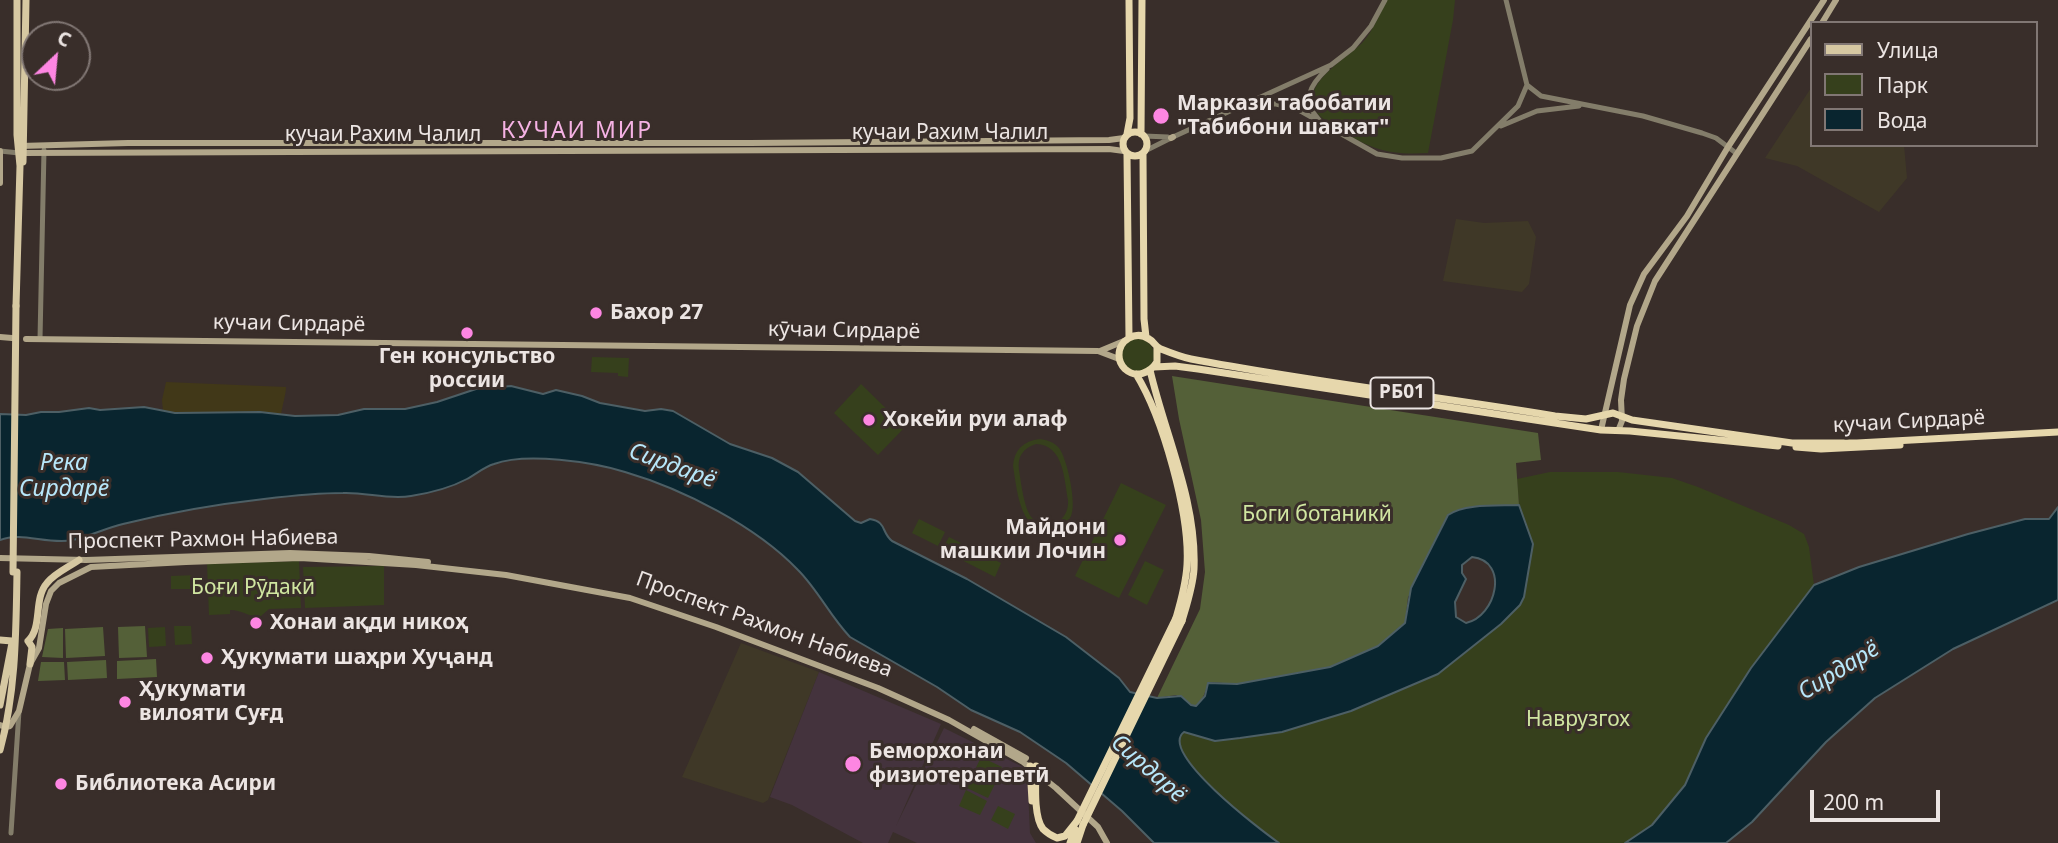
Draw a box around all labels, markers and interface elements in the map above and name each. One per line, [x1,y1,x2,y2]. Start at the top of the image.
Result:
north arrow [21,21,91,91]
legend [1810,21,2037,147]
text: С [53,25,76,53]
text: Улица [1877,36,1939,64]
text: Парк [1877,71,1928,99]
place label: Маркази табобатии "Табибони шавкат" [1177,91,1392,141]
marker: Маркази табобатии "Табибони шавкат" [1151,106,1171,126]
text: Вода [1877,106,1927,134]
district label: КУЧАИ МИР [502,117,652,145]
street label: кучаи Рахим Чалил [852,120,1048,146]
street label: кучаи Рахим Чалил [285,122,481,148]
place label: Бахор 27 [610,300,703,326]
marker: Бахор 27 [588,305,604,321]
street label: кучаи Сирдарё [213,310,365,338]
street label: кӯчаи Сирдарё [768,317,920,345]
marker: Ген консульство россии [459,325,475,341]
place label: Ген консульство россии [379,344,555,394]
road number: РБ01 [1370,378,1434,408]
street label: кучаи Сирдарё [1832,405,1986,439]
place label: Хокейи руи алаф [883,407,1068,433]
marker: Хокейи руи алаф [861,412,877,428]
water label: Сирдарё [625,438,719,494]
water label: Река Сирдарё [19,449,109,503]
park label: Боги ботаникй [1242,502,1392,528]
place label: Майдони машкии Лочин [940,515,1106,565]
street label: Проспект Рахмон Набиева [67,525,339,555]
marker: Майдони машкии Лочин [1112,532,1128,548]
street label: Проспект Рахмон Набиева [632,567,896,683]
park label: Боғи Рӯдакӣ [191,575,315,601]
place label: Хонаи ақди никоҳ [270,610,468,636]
marker: Хонаи ақди никоҳ [248,615,264,631]
water label: Сирдарё [1794,635,1884,707]
place label: Ҳукумати шаҳри Хуҷанд [221,645,493,671]
marker: Ҳукумати шаҳри Хуҷанд [199,650,215,666]
place label: Ҳукумати вилояти Суғд [139,677,283,727]
marker: Ҳукумати вилояти Суғд [117,694,133,710]
park label: Наврузгох [1526,707,1630,733]
water label: Сирдарё [1105,729,1191,809]
place label: Беморхонаи физиотерапевтӣ [869,739,1049,789]
marker: Беморхонаи физиотерапевтӣ [843,754,863,774]
place label: Библиотека Асири [75,771,276,797]
marker: Библиотека Асири [53,776,69,792]
scale bar [1813,776,1942,820]
text: 200 m [1823,788,1884,816]

